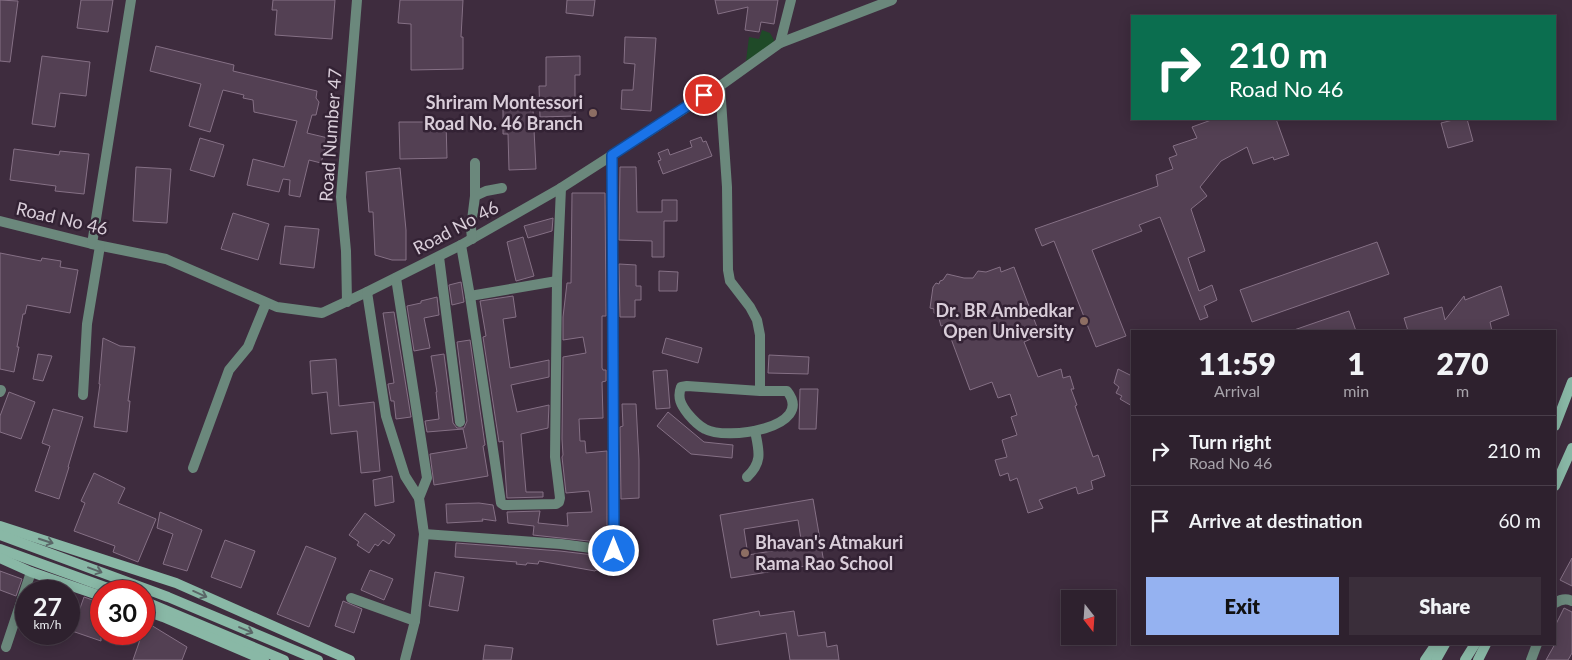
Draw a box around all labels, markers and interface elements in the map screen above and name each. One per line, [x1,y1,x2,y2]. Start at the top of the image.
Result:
text: 210 m [1229,33,1328,75]
icon: right [1146,35,1211,100]
street label: Road Number 47 [314,67,346,203]
pin [683,74,725,116]
text: Road No 46 [1229,75,1344,102]
icon: arrive [690,81,718,109]
place label: Shriram Montessori Road No. 46 Branch [424,91,583,134]
marker: Shriram Montessori Road No. 46 Branch [587,107,599,119]
street label: Road No 46 [409,195,502,259]
street label: Road No 46 [14,197,110,239]
place label: Dr. BR Ambedkar Open University [936,299,1074,342]
marker: Dr. BR Ambedkar Open University [1078,315,1090,327]
text: 11:59 [1198,345,1276,381]
text: 1 [1347,345,1365,381]
text: 270 [1436,345,1489,381]
text: Arrival [1214,381,1260,400]
text: min [1343,381,1369,400]
text: m [1456,381,1469,400]
text: Turn right [1189,430,1271,453]
icon: right [1146,437,1174,465]
text: 210 m [1487,439,1541,462]
text: Road No 46 [1189,453,1272,472]
icon: arrive [1146,507,1174,535]
text: Arrive at destination [1189,509,1362,532]
text: 60 m [1498,509,1541,532]
position arrow [587,524,639,576]
place label: Bhavan's Atmakuri Rama Rao School [755,531,903,574]
one-way arrow [38,537,54,546]
marker: Bhavan's Atmakuri Rama Rao School [739,547,751,559]
one-way arrow [87,566,102,575]
button: Exit [1146,577,1339,635]
button: Share [1349,577,1541,635]
speed limit sign: 30 [90,580,155,645]
one-way arrow [192,589,207,599]
north arrow [1061,590,1116,645]
map controls [1061,590,1116,645]
text: 27 [33,591,62,621]
text: km/h [33,617,62,632]
one-way arrow [238,625,253,635]

